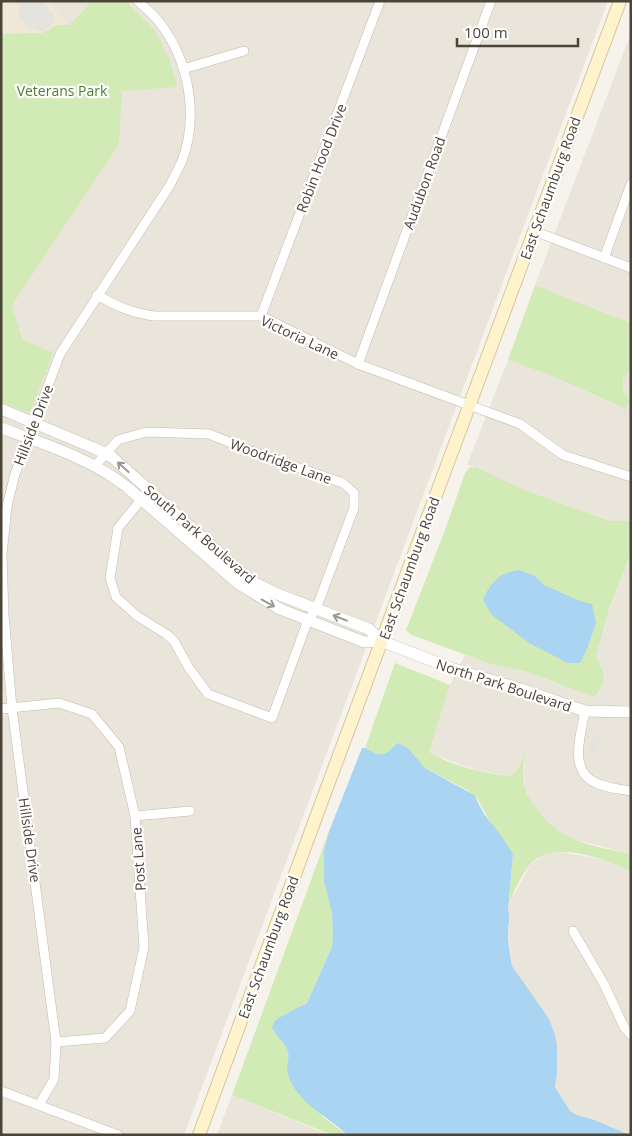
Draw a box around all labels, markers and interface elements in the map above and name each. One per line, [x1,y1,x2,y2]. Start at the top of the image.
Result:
scale bar [457,15,578,47]
text: 100 m [464,22,508,42]
park label: Veterans Park [17,81,108,100]
street label: Robin Hood Drive [292,101,351,215]
street label: East Schaumburg Road [515,114,585,262]
street label: Audubon Road [398,134,450,232]
street label: Victoria Lane [258,311,342,363]
street label: Hillside Drive [9,382,57,468]
street label: Woodridge Lane [228,434,335,488]
one-way arrow [117,461,130,473]
street label: South Park Boulevard [140,480,260,588]
street label: East Schaumburg Road [374,494,444,642]
one-way arrow [260,598,275,608]
one-way arrow [333,613,348,622]
street label: North Park Boulevard [434,654,574,716]
street label: Hillside Drive [15,796,45,884]
street label: Post Lane [126,826,150,891]
street label: East Schaumburg Road [233,873,303,1021]

